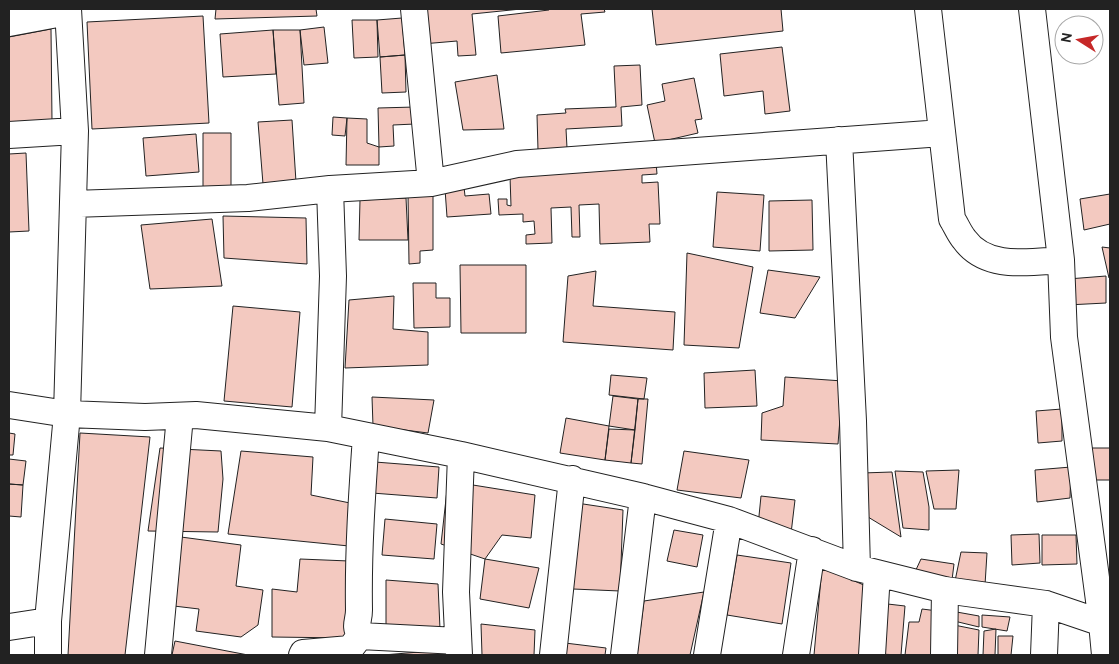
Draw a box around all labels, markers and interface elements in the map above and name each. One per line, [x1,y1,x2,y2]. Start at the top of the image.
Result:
north arrow [1054,15,1104,65]
text: N [1058,31,1077,44]

